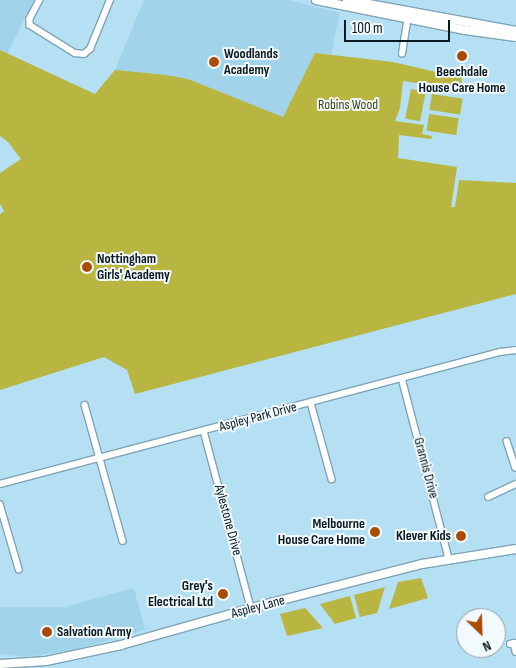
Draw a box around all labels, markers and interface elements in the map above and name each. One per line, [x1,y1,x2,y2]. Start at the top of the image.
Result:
scale bar [346,10,452,42]
text: 100 m [352,19,383,38]
place label: Woodlands Academy [224,46,278,78]
marker: Beechdale House Care Home [456,50,468,62]
marker: Woodlands Academy [208,56,220,68]
place label: Beechdale House Care Home [418,64,506,96]
park label: Robins Wood [318,97,378,113]
place label: Nottingham Girls' Academy [97,251,170,284]
marker: Nottingham Girls' Academy [81,261,93,273]
street label: Aspley Park Drive [217,399,299,435]
street label: Grannis Drive [410,436,442,500]
street label: Aylestone Drive [210,483,246,557]
place label: Melbourne House Care Home [278,516,365,548]
marker: Melbourne House Care Home [369,526,381,538]
place label: Klever Kids [396,528,451,544]
marker: Klever Kids [455,530,467,542]
place label: Grey's Electrical Ltd [148,578,213,610]
marker: Grey's Electrical Ltd [217,588,229,600]
street label: Aspley Lane [229,592,287,622]
north arrow [456,608,506,658]
place label: Salvation Army [57,624,131,640]
marker: Salvation Army [41,626,53,638]
text: N [480,637,494,656]

